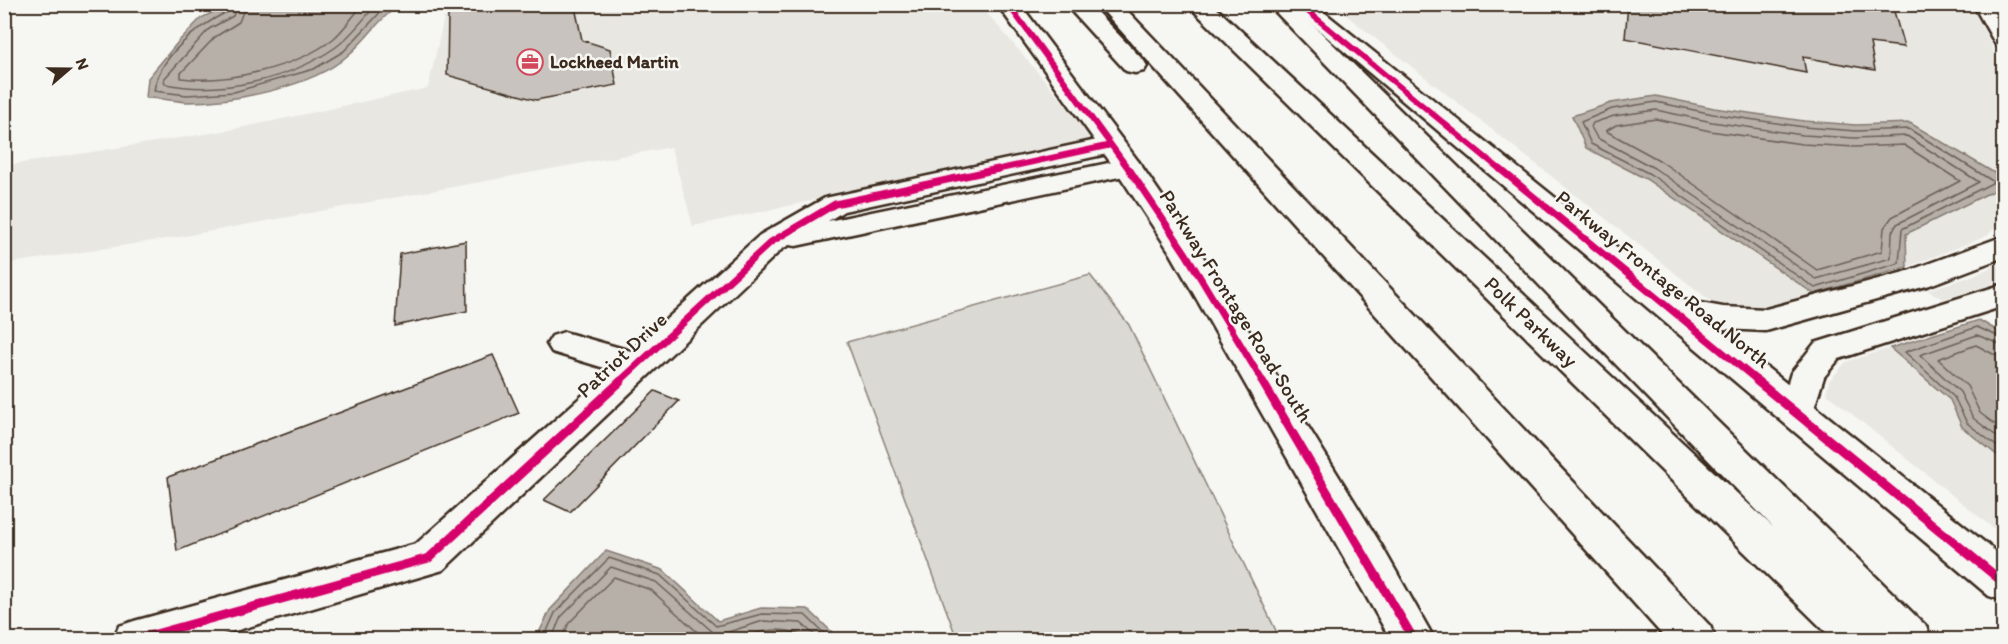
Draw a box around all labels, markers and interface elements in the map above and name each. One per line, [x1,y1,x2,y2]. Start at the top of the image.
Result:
north arrow [39,39,99,99]
office icon: Lockheed Martin [515,47,545,77]
place label: Lockheed Martin [550,51,679,73]
text: N [72,56,93,72]
street label: Parkway Frontage Road North [1551,184,1776,373]
street label: Parkway Frontage Road South [1154,185,1318,427]
street label: Polk Parkway [1479,271,1583,372]
street label: Patriot Drive [571,307,672,403]

